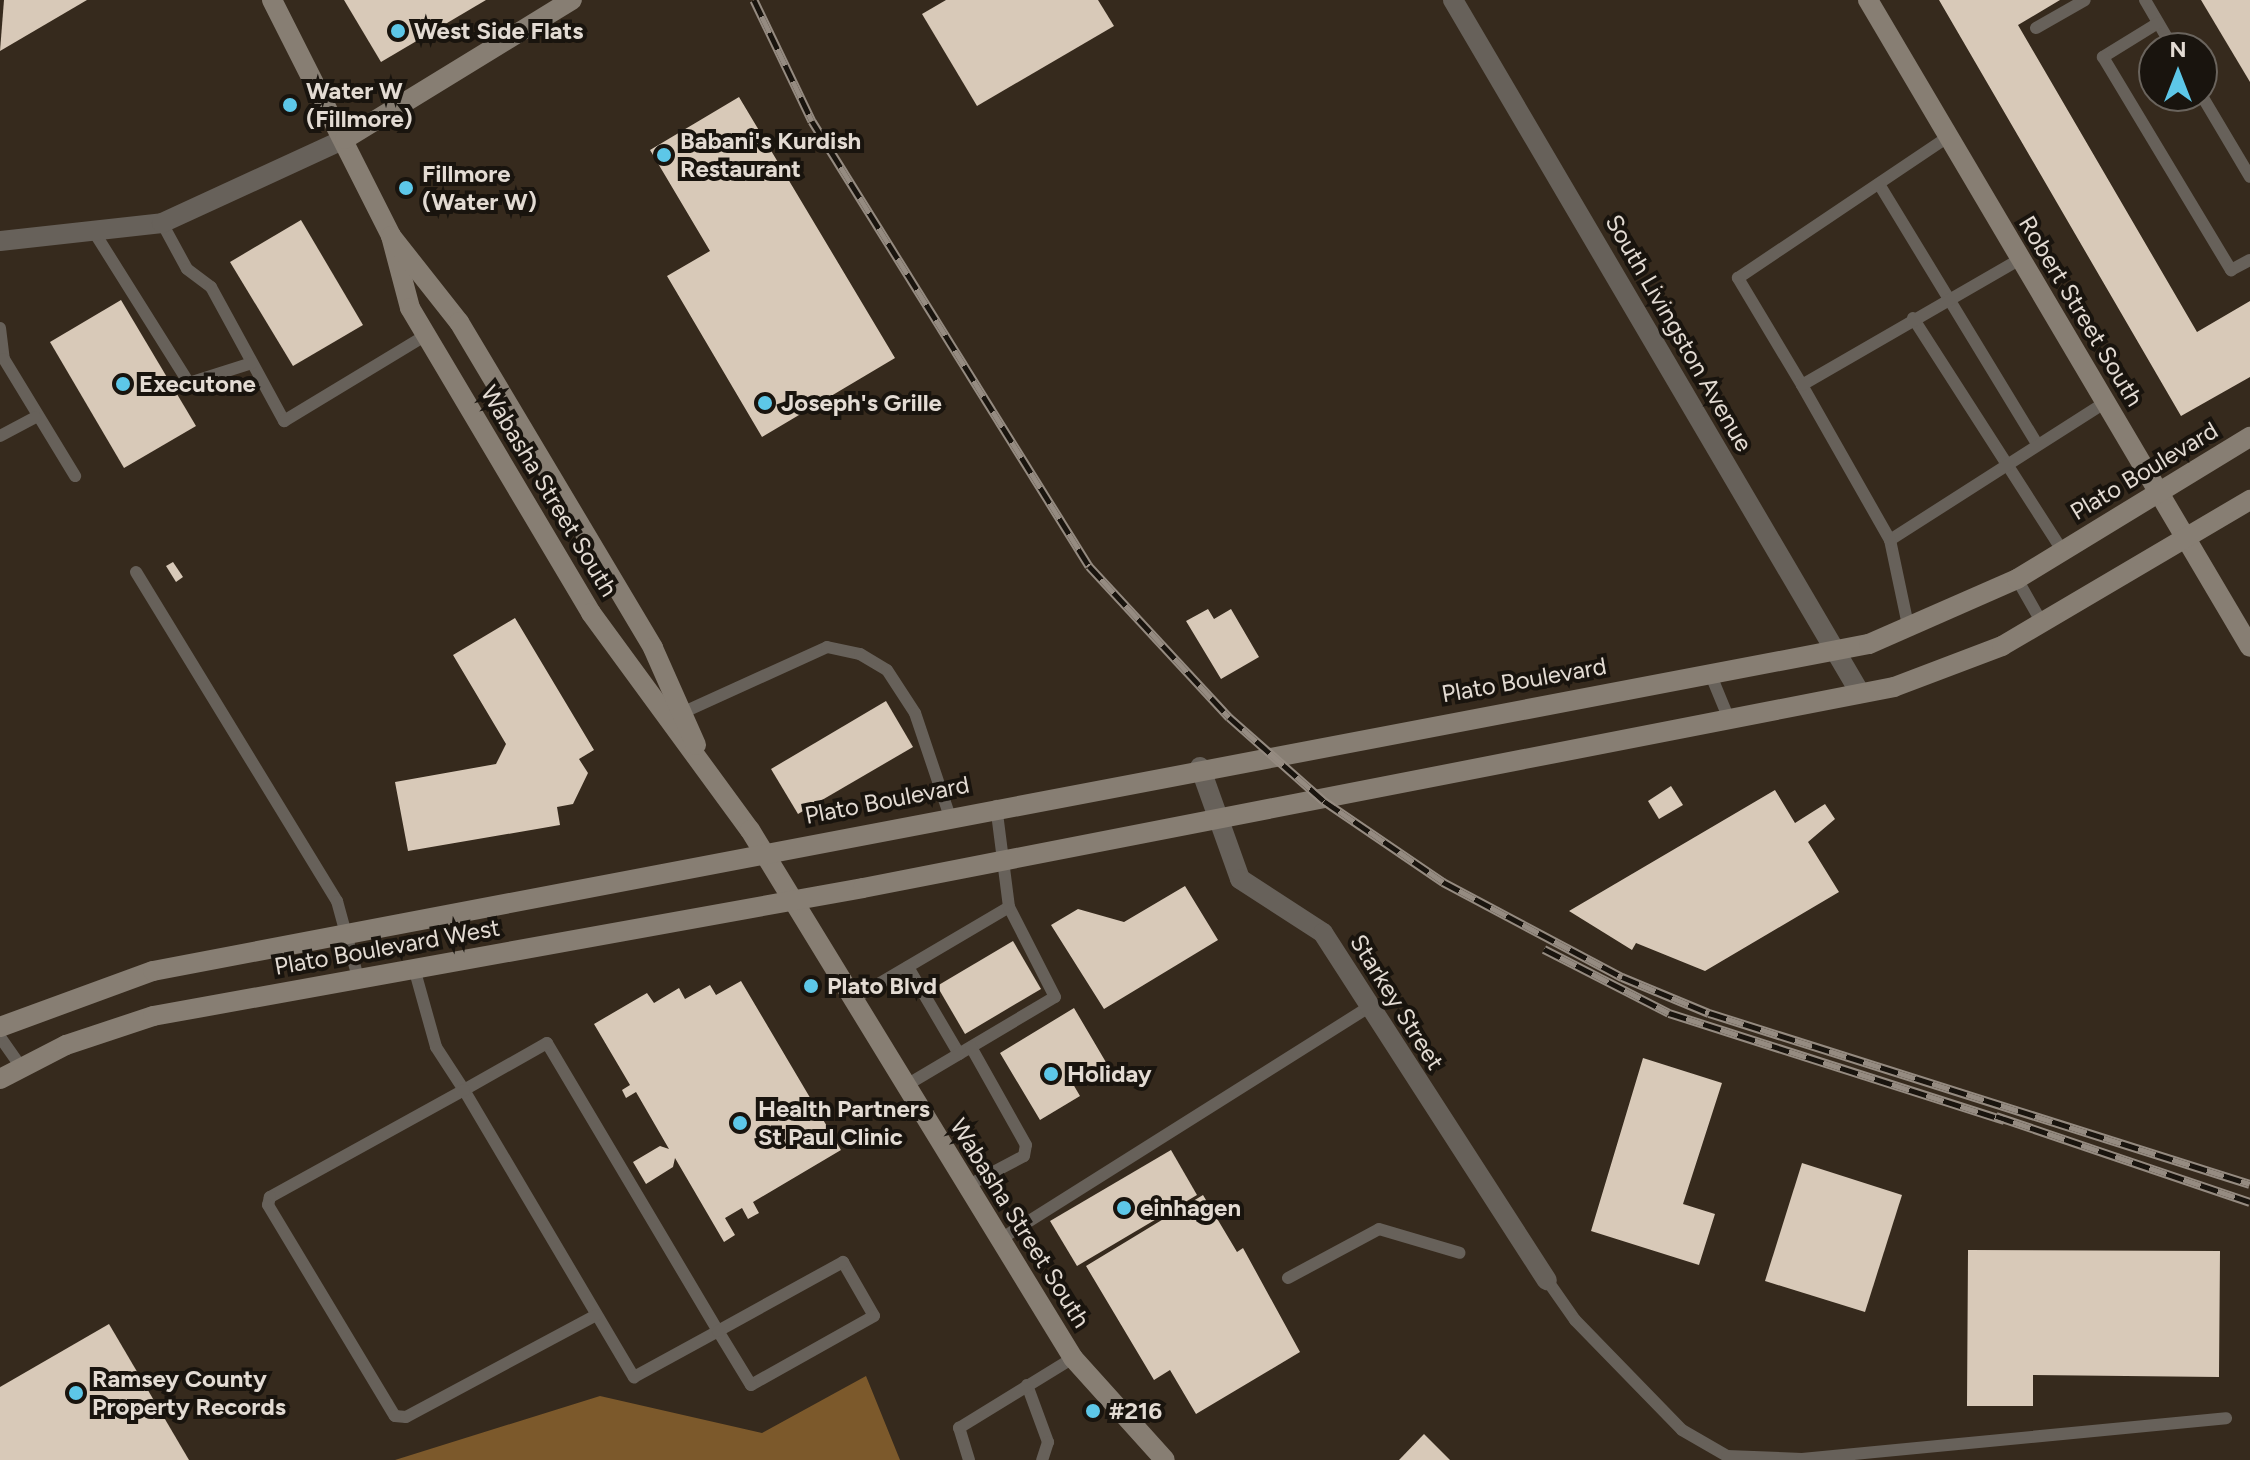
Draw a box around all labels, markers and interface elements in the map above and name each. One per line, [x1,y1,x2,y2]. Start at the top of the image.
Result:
place label: West Side Flats [414,17,583,45]
marker: West Side Flats [389,22,407,40]
north arrow [2138,32,2218,112]
text: N [2169,36,2187,63]
place label: Water W (Fillmore) [306,77,413,133]
marker: Water W (Fillmore) [281,96,299,114]
place label: Babani's Kurdish Restaurant [680,127,861,183]
marker: Babani's Kurdish Restaurant [655,146,673,164]
place label: Fillmore (Water W) [422,160,537,216]
marker: Fillmore (Water W) [397,179,415,197]
street label: South Livingston Avenue [1599,209,1759,457]
street label: Robert Street South [2013,211,2149,411]
place label: Executone [139,370,256,398]
marker: Executone [114,375,132,393]
street label: Wabasha Street South [475,380,623,602]
place label: Joseph's Grille [781,389,942,417]
marker: Joseph's Grille [756,394,774,412]
street label: Plato Boulevard [2065,416,2223,526]
street label: Plato Boulevard [1439,651,1609,709]
street label: Plato Boulevard [802,770,972,830]
street label: Plato Boulevard West [272,913,502,981]
street label: Starkey Street [1344,929,1450,1075]
place label: Plato Blvd [827,972,937,1000]
marker: Plato Blvd [802,977,820,995]
place label: Holiday [1067,1060,1152,1088]
marker: Holiday [1042,1065,1060,1083]
place label: Health Partners St Paul Clinic [758,1095,930,1151]
marker: Health Partners St Paul Clinic [729,1112,751,1134]
street label: Wabasha Street South [944,1113,1096,1333]
place label: einhagen [1140,1194,1241,1222]
marker: einhagen [1115,1199,1133,1217]
place label: Ramsey County Property Records [92,1365,286,1421]
marker: Ramsey County Property Records [67,1384,85,1402]
place label: #216 [1109,1397,1162,1425]
marker: #216 [1084,1402,1102,1420]

